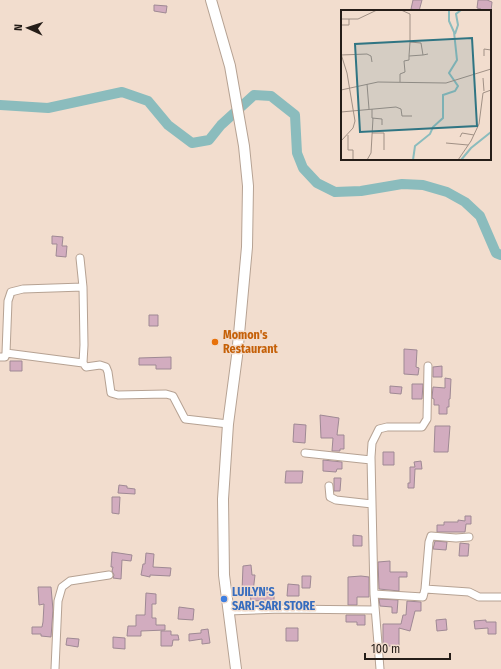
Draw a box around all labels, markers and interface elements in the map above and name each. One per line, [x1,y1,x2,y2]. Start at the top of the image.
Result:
north arrow [8,8,48,48]
inset map [341,10,491,160]
text: N [12,24,25,31]
place label: Momon's Restaurant [223,328,278,356]
marker: Momon's Restaurant [210,337,220,347]
place label: LUILYN'S SARI-SARI STORE [232,585,316,613]
marker: LUILYN'S SARI-SARI STORE [219,594,229,604]
scale bar [365,635,450,661]
text: 100 m [371,642,400,656]

